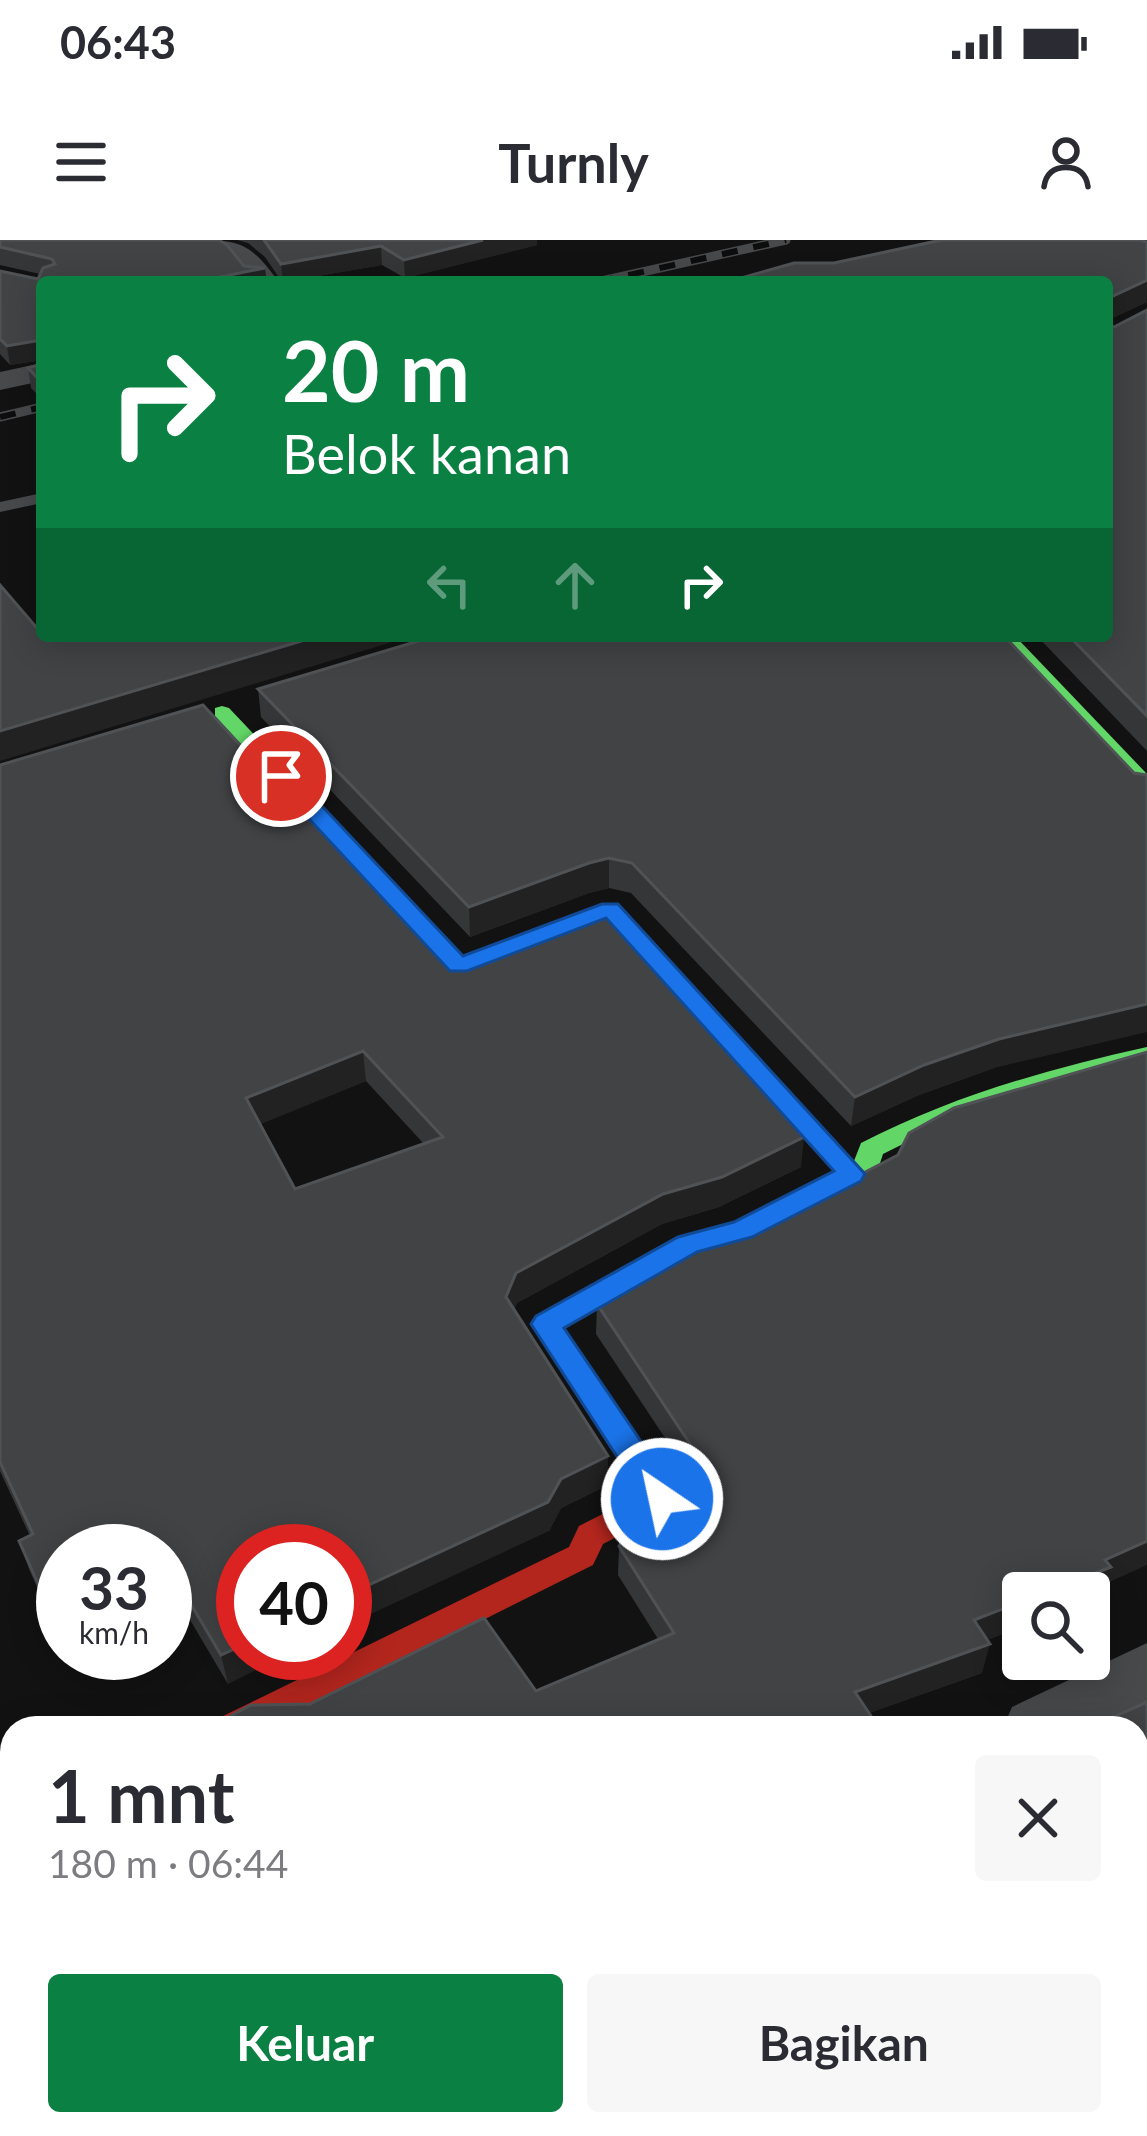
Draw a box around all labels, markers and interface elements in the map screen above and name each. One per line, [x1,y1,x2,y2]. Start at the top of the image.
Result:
text: 06:43 [60,15,176,69]
icon: menu [48,129,114,195]
icon: person [1033,129,1099,195]
text: Turnly [498,130,649,195]
text: 20 m [282,319,470,420]
icon: right [84,324,240,480]
text: Belok kanan [282,421,571,486]
icon: left [416,552,482,618]
icon: ahead [542,552,608,618]
icon: right [668,552,734,618]
pin [230,725,332,827]
icon: arrive [248,743,314,809]
position arrow [599,1436,725,1562]
speed limit sign: 40 [216,1524,372,1680]
text: 33 [79,1551,149,1623]
map controls [1002,1572,1110,1680]
button: search [1002,1572,1110,1680]
text: km/h [79,1614,149,1650]
text: 1 mnt [48,1752,234,1838]
button: close [975,1755,1101,1881]
text: 180 m · 06:44 [48,1840,288,1886]
button: Keluar [48,1974,563,2112]
button: Bagikan [587,1974,1101,2112]

